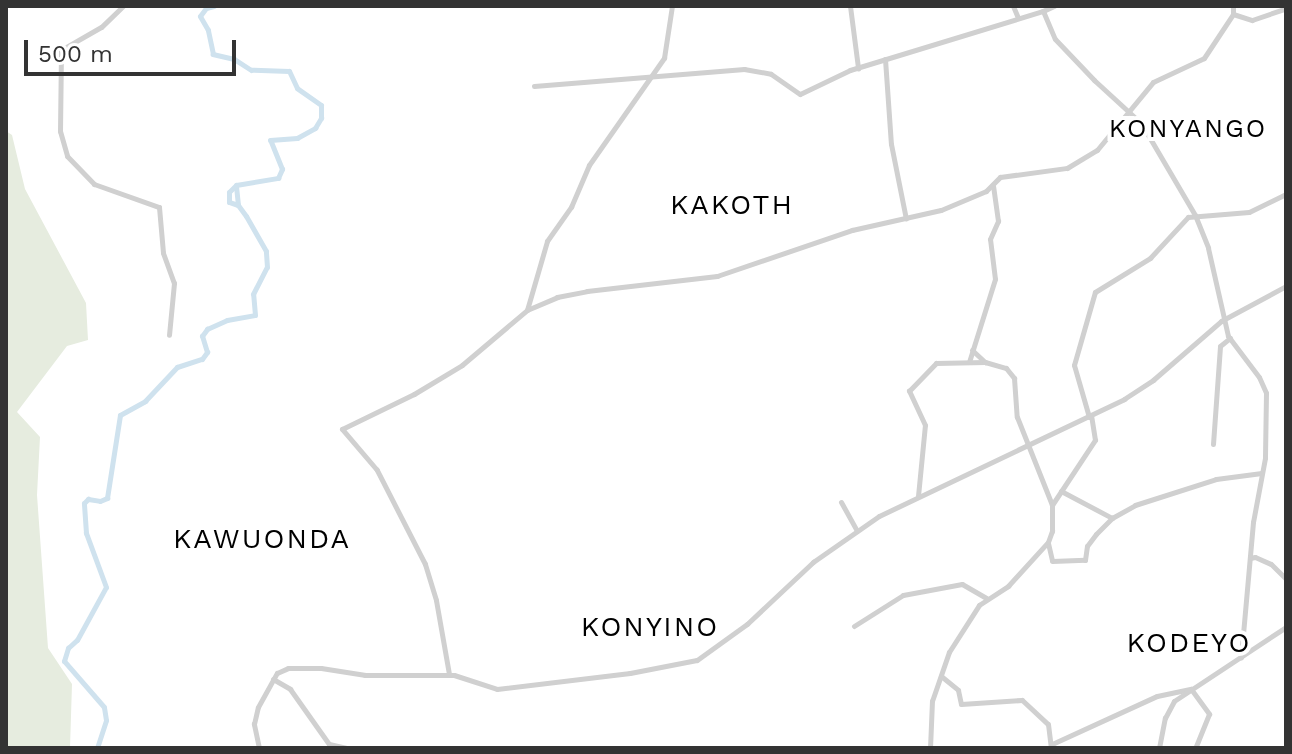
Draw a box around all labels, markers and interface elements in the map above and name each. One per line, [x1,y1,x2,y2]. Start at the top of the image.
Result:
scale bar [28,24,240,74]
text: 500 m [38,40,113,68]
district label: KONYANGO [1109,113,1267,145]
district label: KAKOTH [670,188,794,222]
district label: KAWUONDA [173,522,351,556]
district label: KONYINO [581,610,719,644]
district label: KODEYO [1127,626,1251,660]

